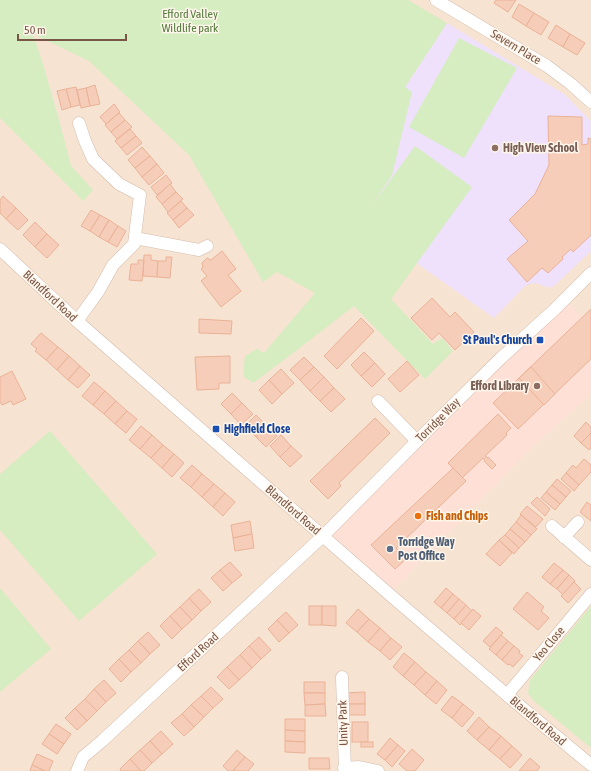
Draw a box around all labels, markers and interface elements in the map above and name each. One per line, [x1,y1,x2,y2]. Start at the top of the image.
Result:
park label: Efford Valley Wildlife park [162,7,219,35]
scale bar [18,16,126,42]
text: 50 m [24,23,46,37]
street label: Severn Place [488,27,544,67]
place label: High View School [503,141,579,155]
marker: High View School [490,143,500,153]
street label: Blandford Road [20,267,80,325]
place label: St Paul's Church [463,333,532,347]
marker: St Paul's Church [535,335,545,345]
place label: Efford Library [470,379,529,393]
marker: Efford Library [532,381,542,391]
street label: Torridge Way [413,395,463,445]
place label: Highfield Close [224,422,291,436]
marker: Highfield Close [211,424,221,434]
street label: Blandford Road [262,482,324,538]
place label: Fish and Chips [426,509,489,523]
marker: Fish and Chips [413,511,423,521]
place label: Torridge Way Post Office [398,535,455,563]
marker: Torridge Way Post Office [385,544,395,554]
street label: Yeo Close [530,624,568,664]
street label: Efford Road [175,629,221,675]
street label: Blandford Road [507,694,569,748]
street label: Unity Park [335,699,351,746]

